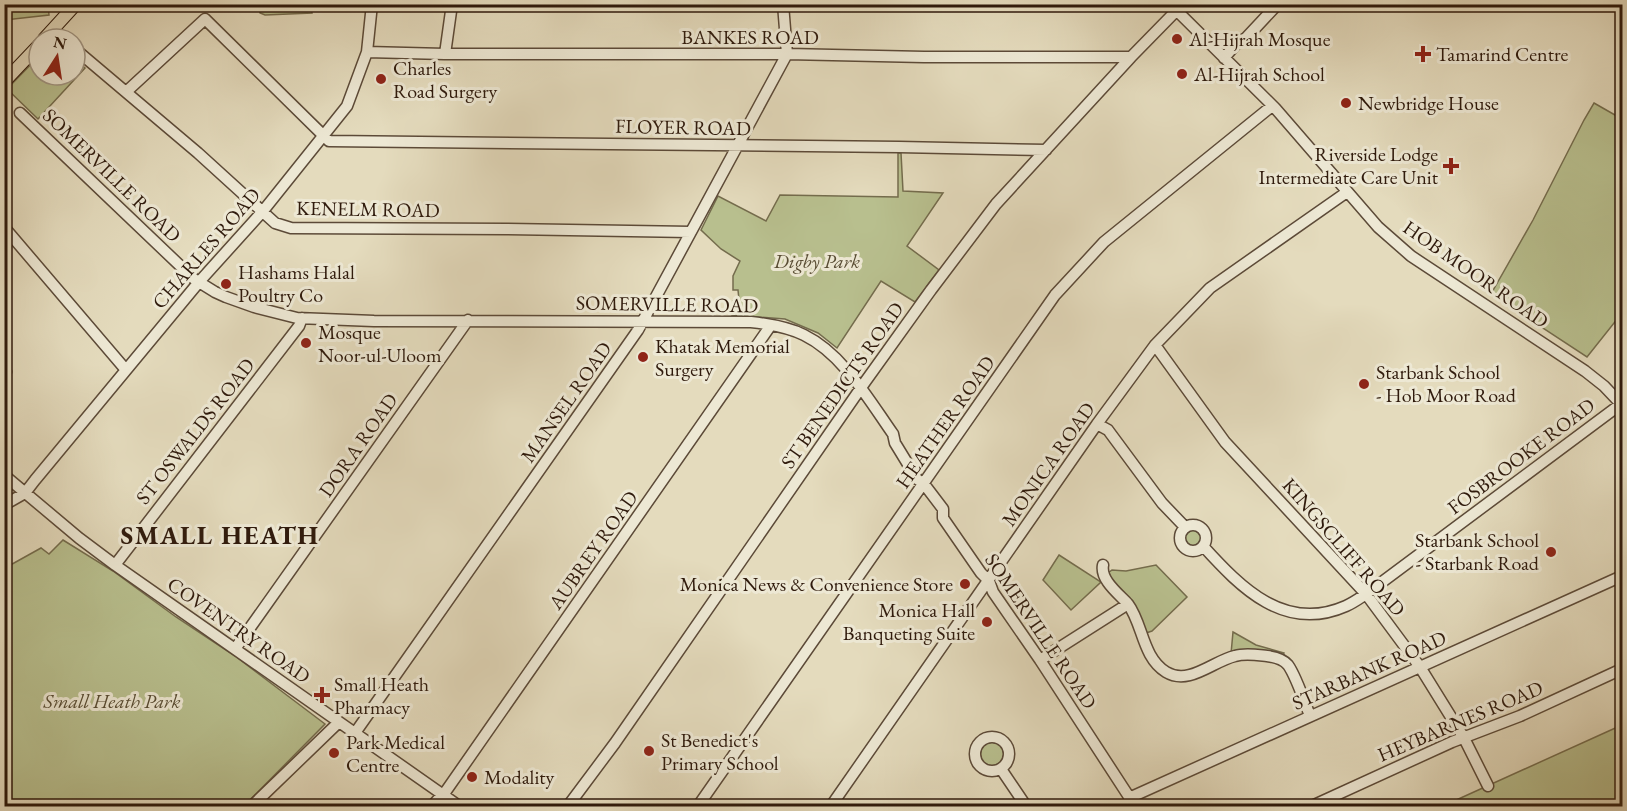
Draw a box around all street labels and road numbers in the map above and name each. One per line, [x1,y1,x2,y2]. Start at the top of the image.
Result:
street label: BANKES ROAD [681,24,819,50]
street label: SOMERVILLE ROAD [37,102,187,248]
street label: FLOYER ROAD [615,113,751,141]
street label: CHARLES ROAD [146,182,266,314]
street label: KENELM ROAD [296,195,440,223]
street label: HOB MOOR ROAD [1398,214,1554,334]
street label: SOMERVILLE ROAD [576,289,758,319]
street label: ST BENEDICTS ROAD [775,297,909,473]
street label: MANSEL ROAD [515,336,617,468]
street label: HEATHER ROAD [889,350,1001,494]
street label: ST OSWALDS ROAD [130,353,260,509]
street label: DORA ROAD [313,388,403,502]
street label: FOSBROOKE ROAD [1442,392,1600,520]
street label: MONICA ROAD [996,397,1100,531]
street label: KINGSCLIFF ROAD [1277,472,1411,622]
street label: AUBREY ROAD [542,485,644,615]
street label: SOMERVILLE ROAD [979,548,1103,714]
street label: COVENTRY ROAD [162,571,316,689]
street label: STARBANK ROAD [1288,624,1450,716]
street label: HEYBARNES ROAD [1373,674,1547,768]

